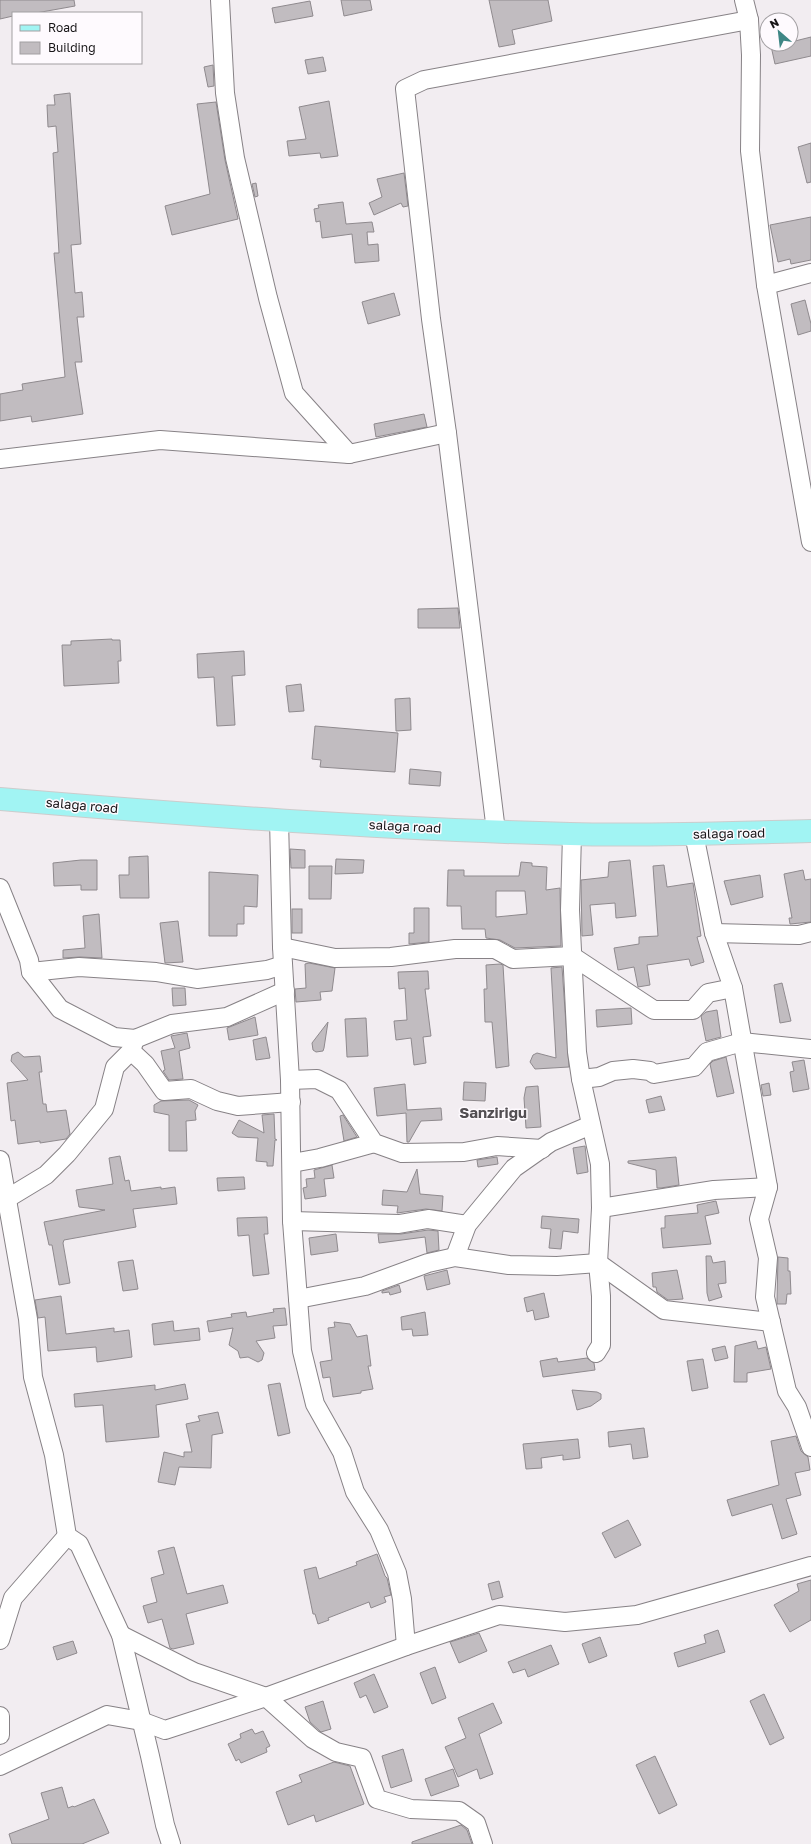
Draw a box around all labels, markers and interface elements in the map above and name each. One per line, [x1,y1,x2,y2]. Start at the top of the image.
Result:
legend [12,12,142,64]
north arrow [759,12,799,52]
text: N [767,15,781,30]
text: Road [48,20,77,35]
text: Building [48,40,96,55]
street label: salaga road [45,794,119,816]
street label: salaga road [368,816,442,836]
street label: salaga road [693,824,765,842]
district label: Sanzirigu [459,1103,527,1121]

